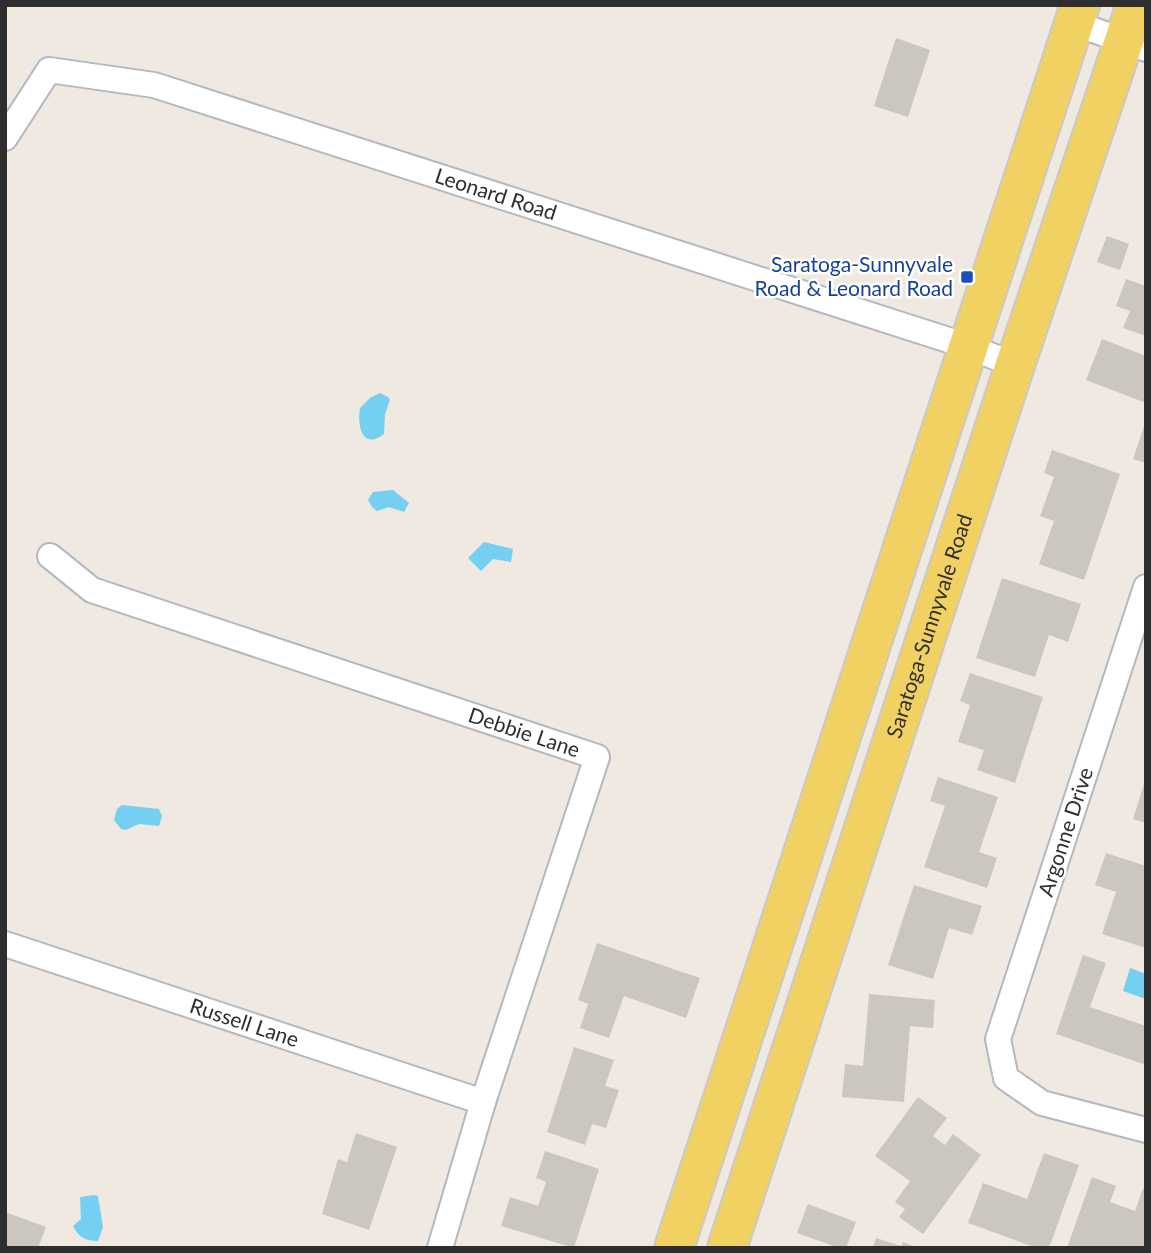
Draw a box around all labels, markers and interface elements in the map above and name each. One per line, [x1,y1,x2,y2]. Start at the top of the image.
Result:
street label: Leonard Road [432,162,560,224]
place label: Saratoga-Sunnyvale Road & Leonard Road [755,251,953,300]
marker: Saratoga-Sunnyvale Road & Leonard Road [959,269,975,285]
street label: Saratoga-Sunnyvale Road [880,511,977,741]
street label: Debbie Lane [465,701,583,762]
street label: Argonne Drive [1032,764,1097,899]
street label: Russell Lane [187,992,302,1051]

